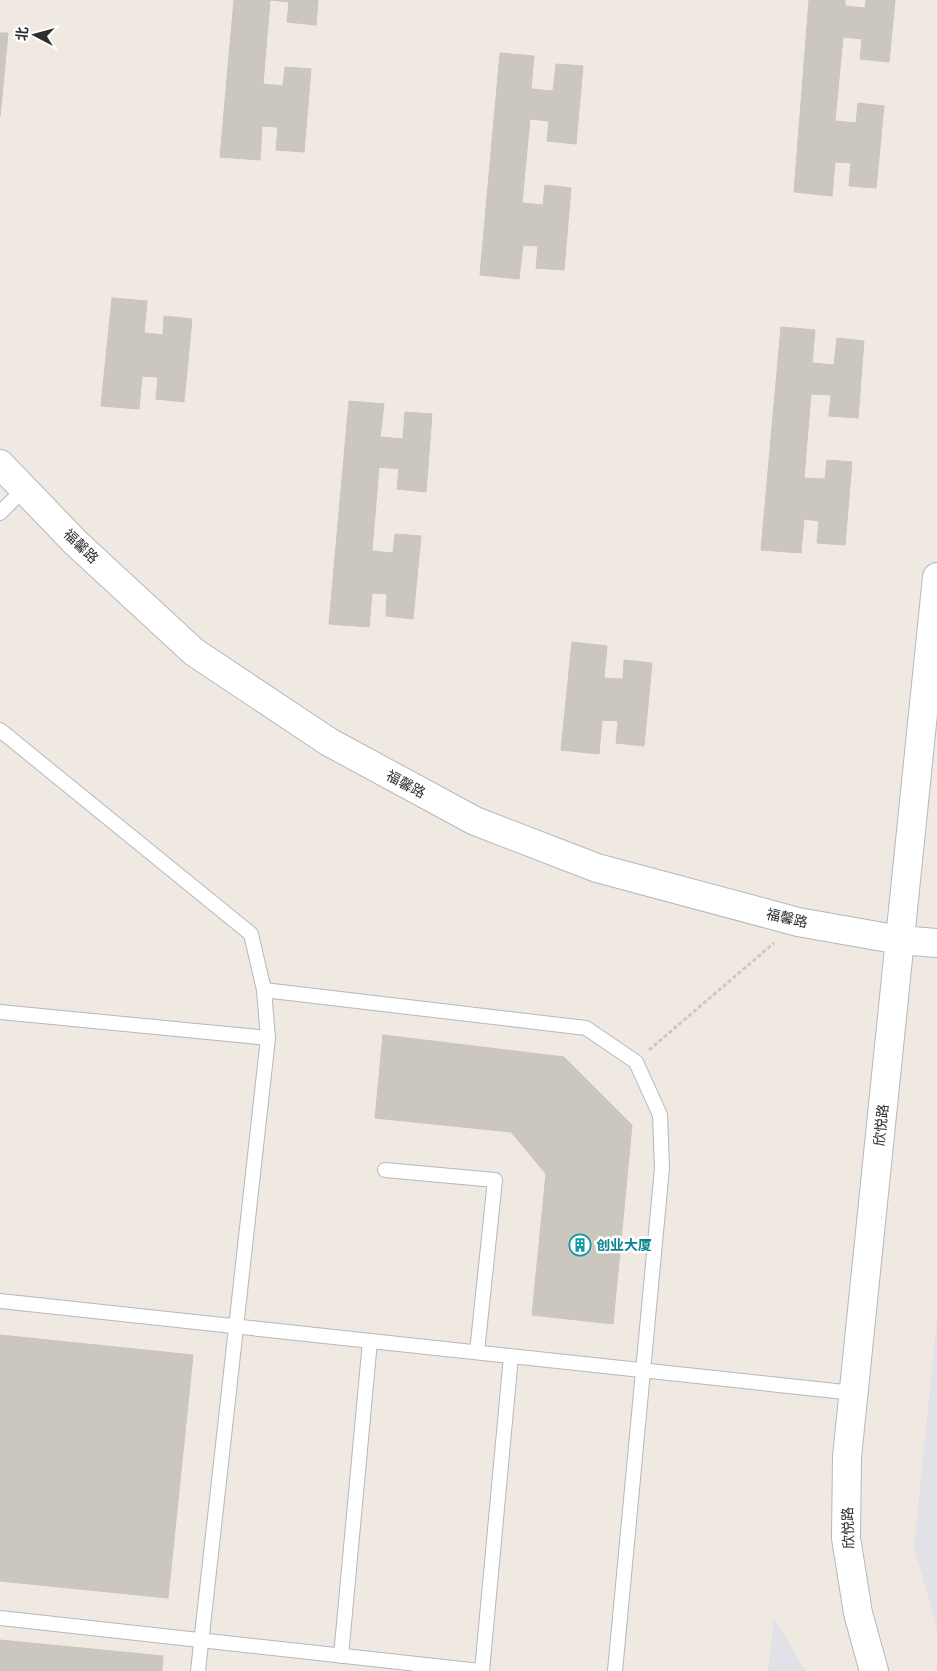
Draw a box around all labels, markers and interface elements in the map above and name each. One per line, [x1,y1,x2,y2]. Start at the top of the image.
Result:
north arrow [10,10,60,60]
text: 北 [13,26,31,41]
street label: 福馨路 [60,526,102,566]
street label: 福馨路 [384,767,428,801]
street label: 福馨路 [765,905,809,931]
street label: 欣悦路 [871,1103,891,1147]
building icon: 创业大厦 [568,1233,592,1257]
place label: 创业大厦 [596,1237,652,1253]
street label: 欣悦路 [839,1507,857,1549]

